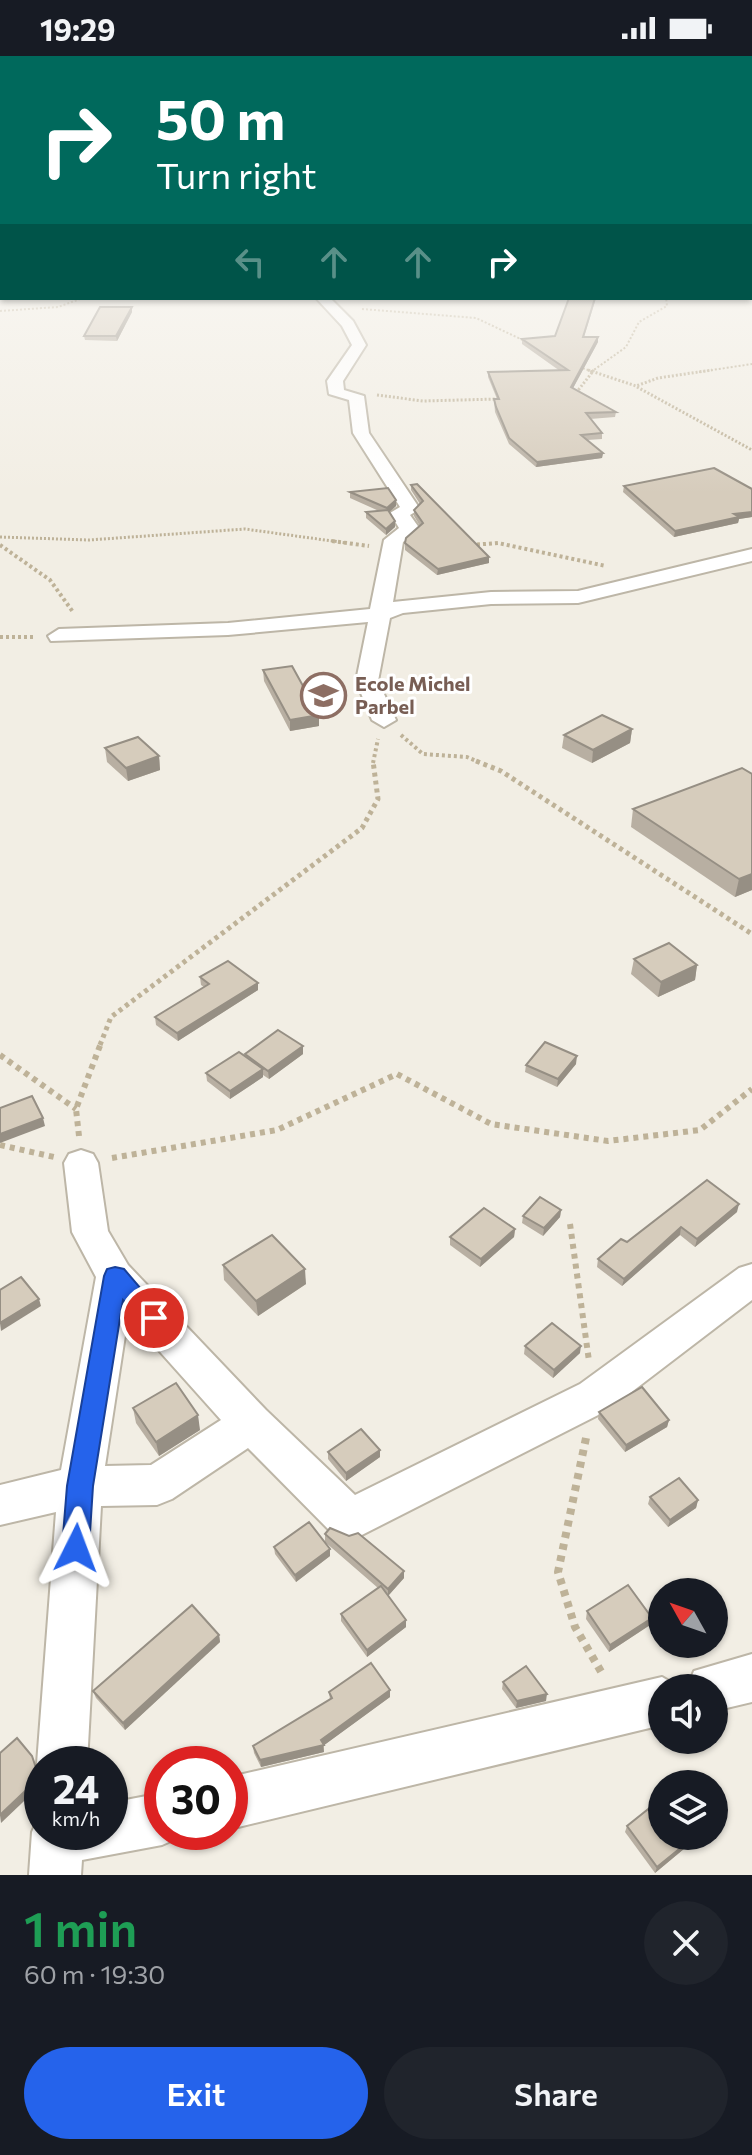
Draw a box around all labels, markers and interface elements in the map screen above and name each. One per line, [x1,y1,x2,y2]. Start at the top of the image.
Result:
text: 19:29 [40,10,115,47]
text: 50 m [156,83,285,152]
icon: right [24,88,128,192]
text: Turn right [156,152,317,196]
icon: left [228,240,272,284]
icon: ahead [312,240,356,284]
icon: ahead [396,240,440,284]
icon: right [480,240,524,284]
place label: Ecole Michel Parbel [355,671,470,718]
school or university icon: Ecole Michel Parbel [300,672,348,720]
pin [120,1284,188,1352]
icon: arrive [132,1296,176,1340]
position arrow [34,1506,118,1590]
north arrow [648,1578,728,1658]
map controls [648,1578,728,1850]
button: sound [648,1674,728,1754]
speed limit sign: 30 [144,1746,248,1850]
text: 24 [53,1763,99,1812]
button: layers [648,1770,728,1850]
text: km/h [52,1806,100,1830]
text: 1 min [24,1898,137,1957]
button: close [644,1901,728,1985]
text: 60 m · 19:30 [24,1958,165,1989]
button: Exit [24,2047,368,2139]
button: Share [384,2047,728,2139]

